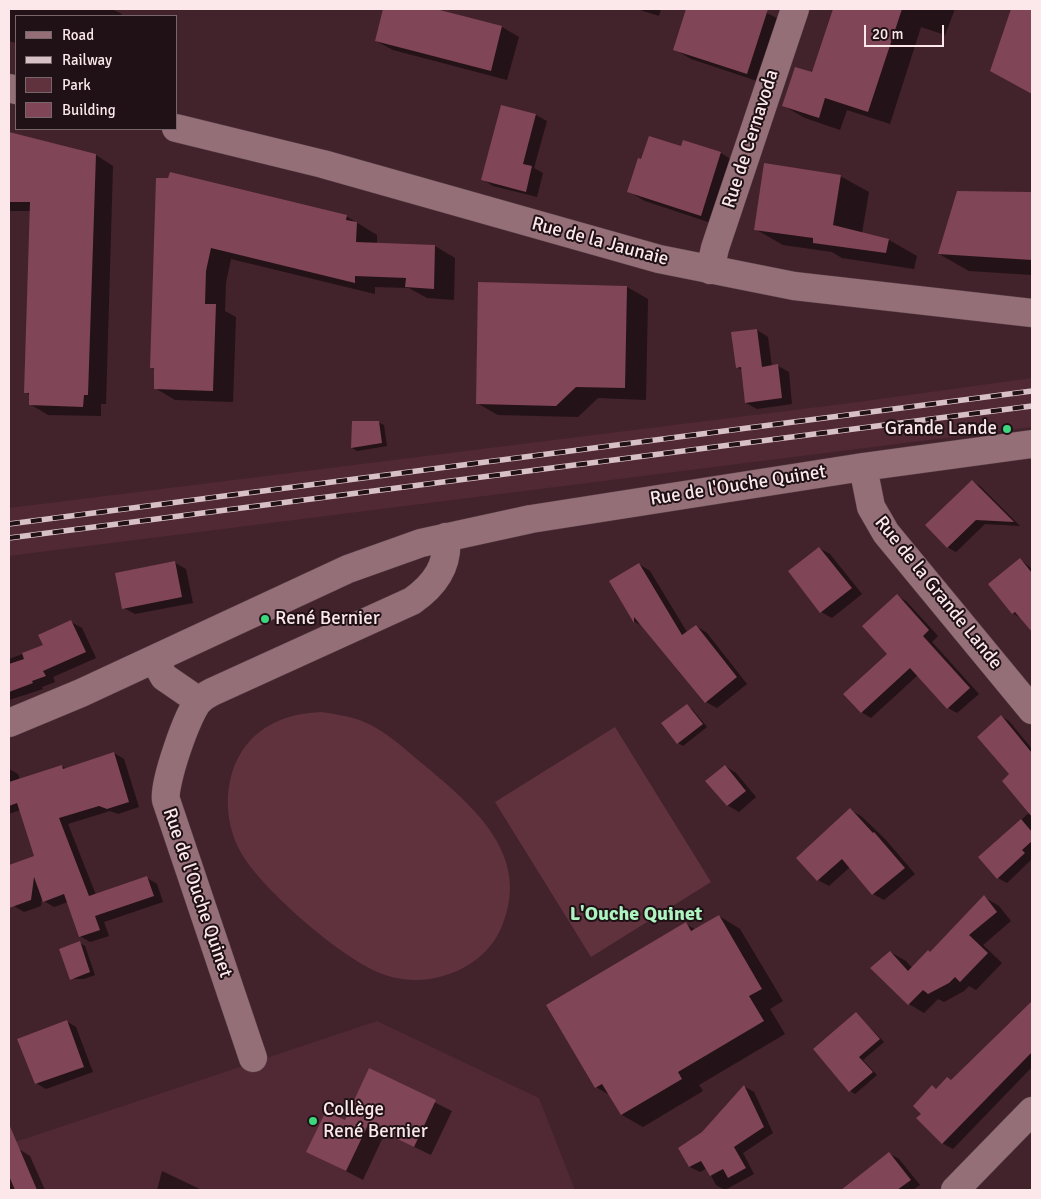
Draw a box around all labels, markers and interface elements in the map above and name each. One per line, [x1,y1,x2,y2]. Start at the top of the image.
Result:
legend [15,15,178,130]
scale bar [866,15,946,47]
text: 20 m [872,25,903,43]
text: Road [62,26,94,44]
text: Railway [62,51,112,69]
street label: Rue de Cernavoda [718,67,784,211]
text: Park [62,76,91,94]
text: Building [62,101,116,119]
street label: Rue de la Jaunaie [529,213,671,271]
place label: Grande Lande [885,418,997,440]
marker: Grande Lande [1001,423,1013,435]
street label: Rue de l'Ouche Quinet [648,461,828,511]
street label: Rue de la Grande Lande [869,512,1007,674]
place label: René Bernier [275,608,380,630]
marker: René Bernier [259,613,271,625]
street label: Rue de l'Ouche Quinet [157,805,237,981]
district label: L'Ouche Quinet [570,903,702,927]
place label: Collège René Bernier [323,1099,428,1143]
marker: Collège René Bernier [307,1115,319,1127]

